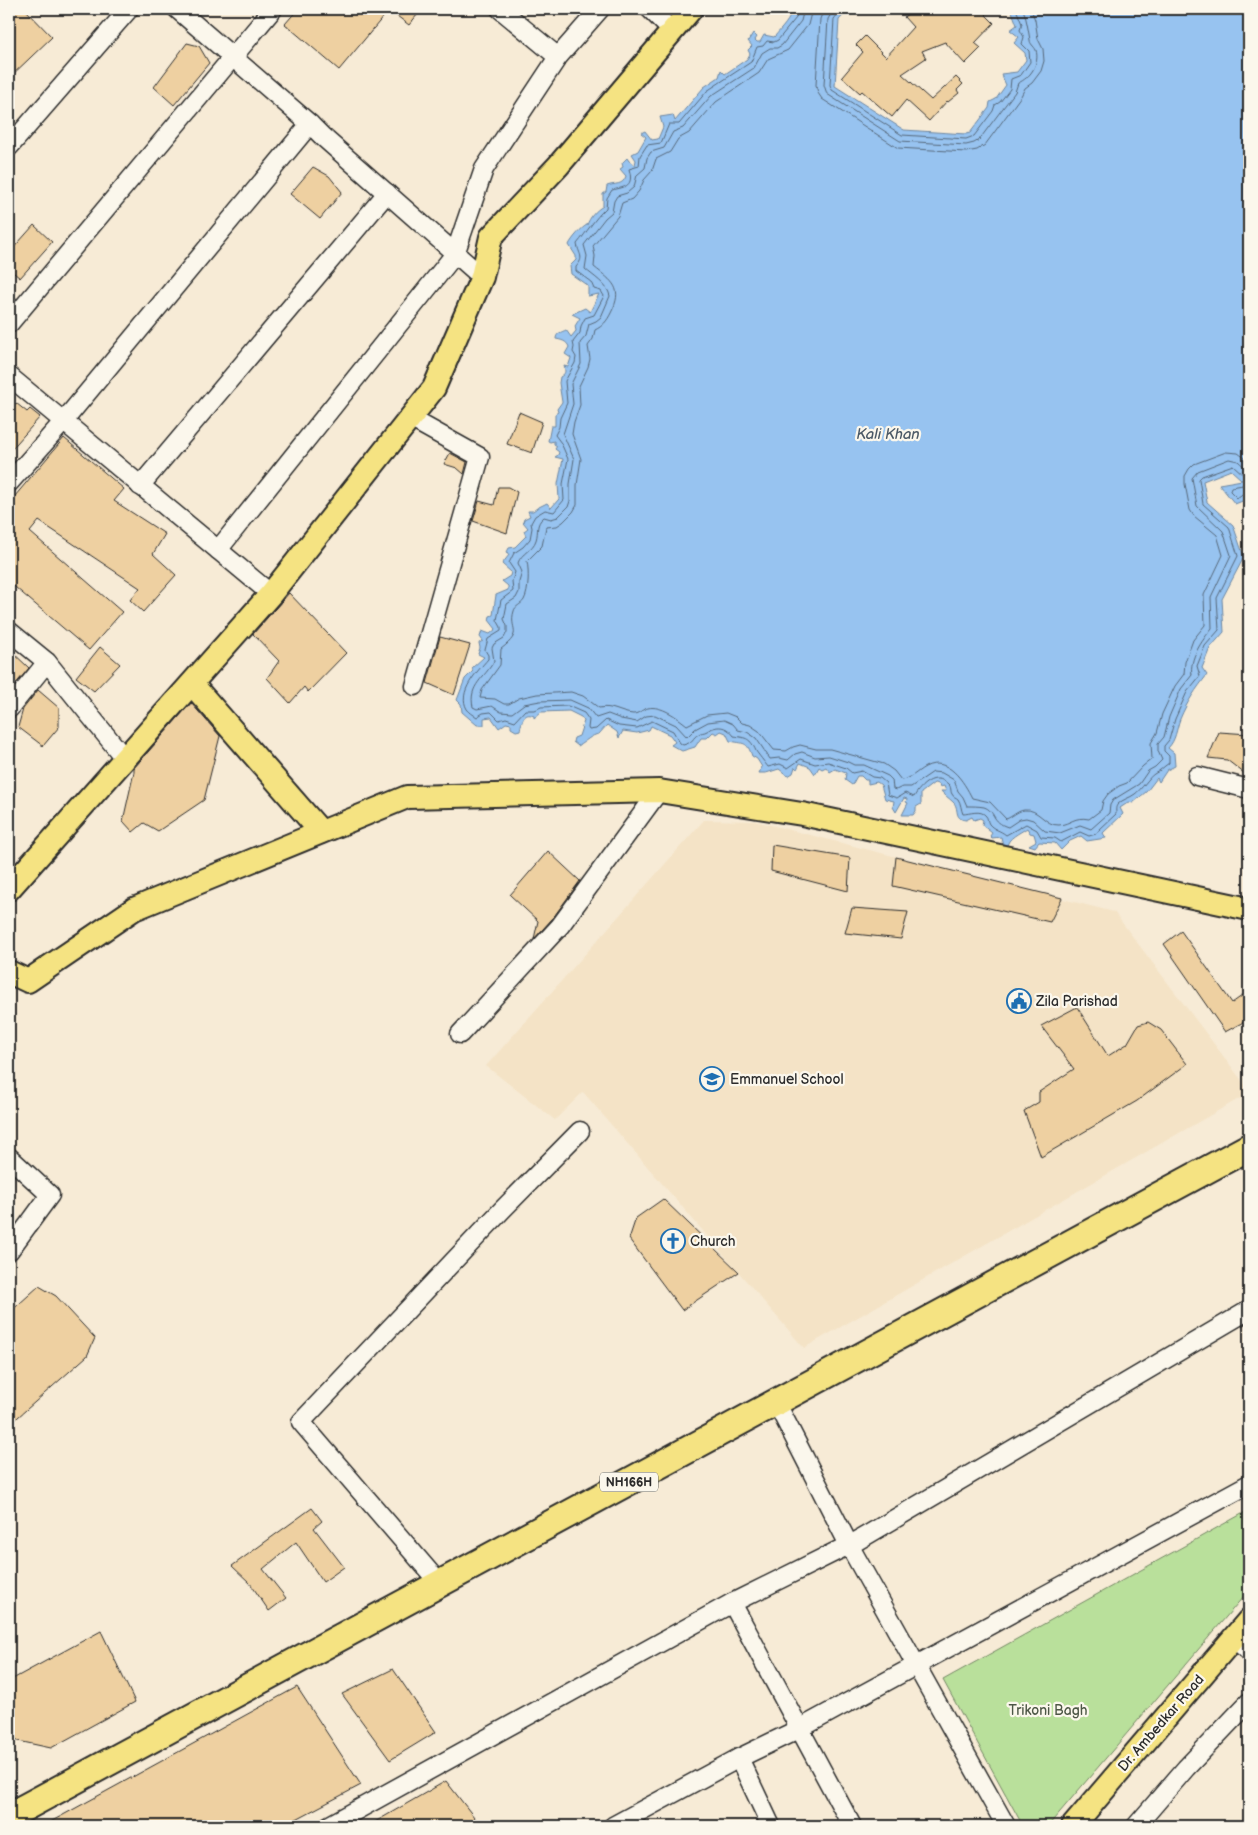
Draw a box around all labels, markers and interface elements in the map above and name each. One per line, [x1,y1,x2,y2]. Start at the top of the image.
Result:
water label: Kali Khan [856,425,920,444]
public building icon: Zila Parishad [1006,988,1032,1014]
place label: Zila Parishad [1035,993,1118,1010]
school or university icon: Emmanuel School [699,1066,725,1092]
place label: Emmanuel School [730,1071,844,1088]
church icon: Church [660,1228,686,1254]
place label: Church [690,1233,736,1250]
road number: NH166H [600,1472,658,1491]
street label: Dr. Ambedkar Road [1114,1671,1208,1775]
park label: Trikoni Bagh [1009,1702,1088,1719]

